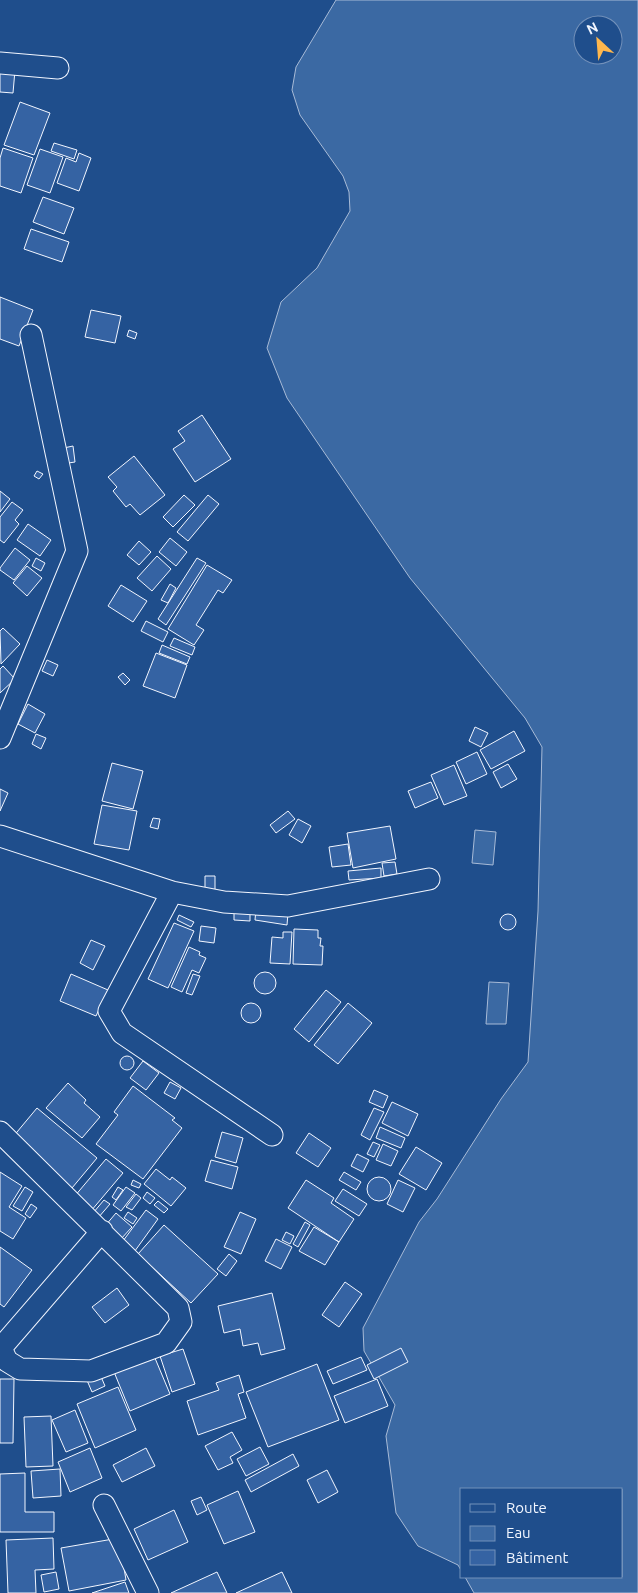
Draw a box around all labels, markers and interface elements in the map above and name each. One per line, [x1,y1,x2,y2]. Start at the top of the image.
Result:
north arrow [573,15,623,65]
text: N [584,19,601,38]
legend [460,1488,623,1578]
text: Route [506,1499,547,1516]
text: Eau [506,1524,531,1541]
text: Bâtiment [506,1549,569,1566]

